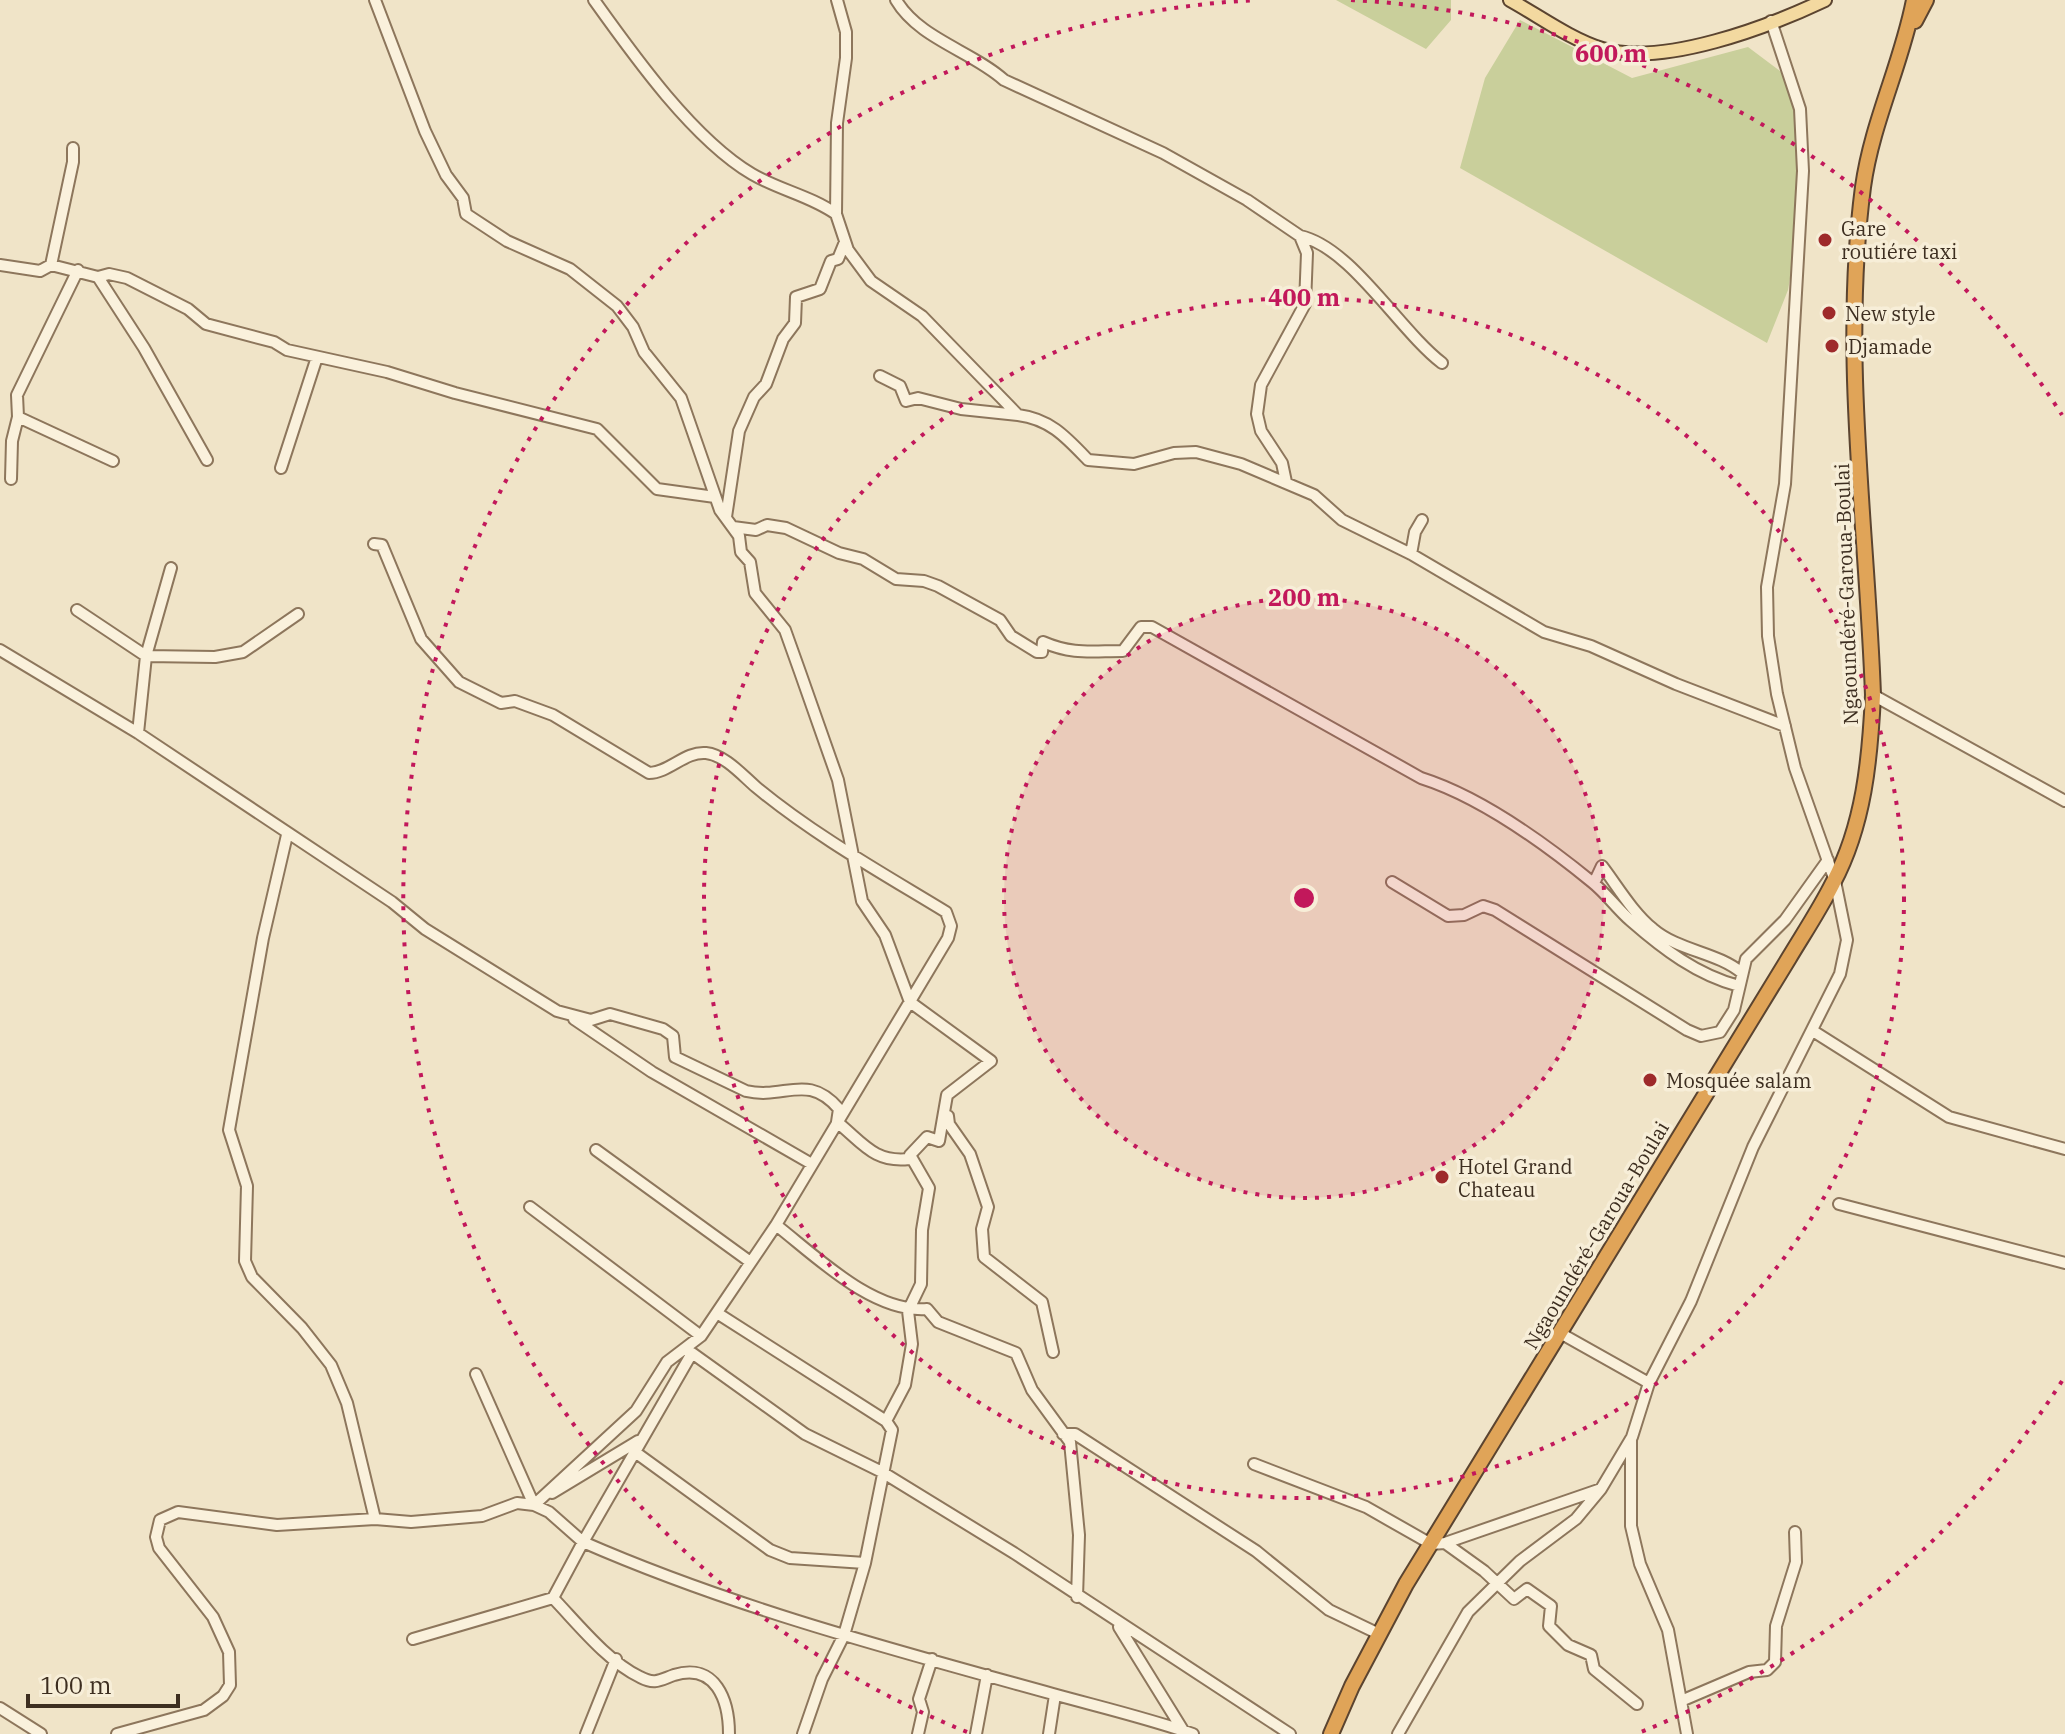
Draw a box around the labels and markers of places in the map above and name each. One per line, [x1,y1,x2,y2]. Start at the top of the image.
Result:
place label: Gare routiére taxi [1841,215,1957,265]
marker: Gare routiére taxi [1816,231,1834,249]
place label: New style [1845,300,1935,327]
marker: New style [1820,304,1838,322]
place label: Djamade [1848,333,1932,360]
marker: Djamade [1823,337,1841,355]
centre of rings [1290,884,1318,912]
place label: Mosquée salam [1666,1067,1812,1094]
marker: Mosquée salam [1641,1071,1659,1089]
place label: Hotel Grand Chateau [1458,1153,1573,1203]
marker: Hotel Grand Chateau [1433,1168,1451,1186]

